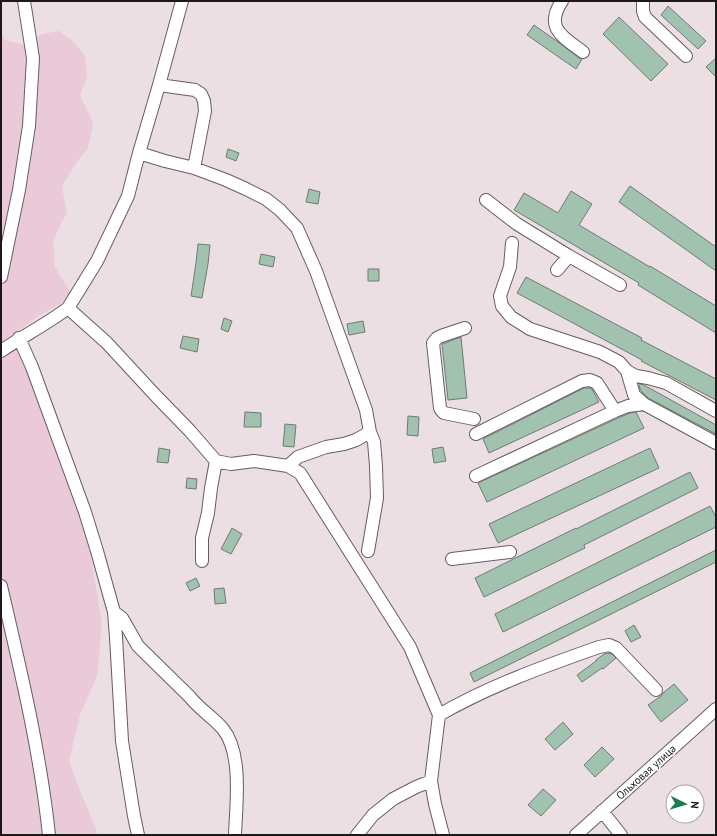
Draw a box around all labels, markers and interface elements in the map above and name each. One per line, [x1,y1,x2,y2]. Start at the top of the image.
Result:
street label: Ольховая улица [613,741,679,803]
north arrow [665,784,705,824]
text: N [688,801,702,809]

